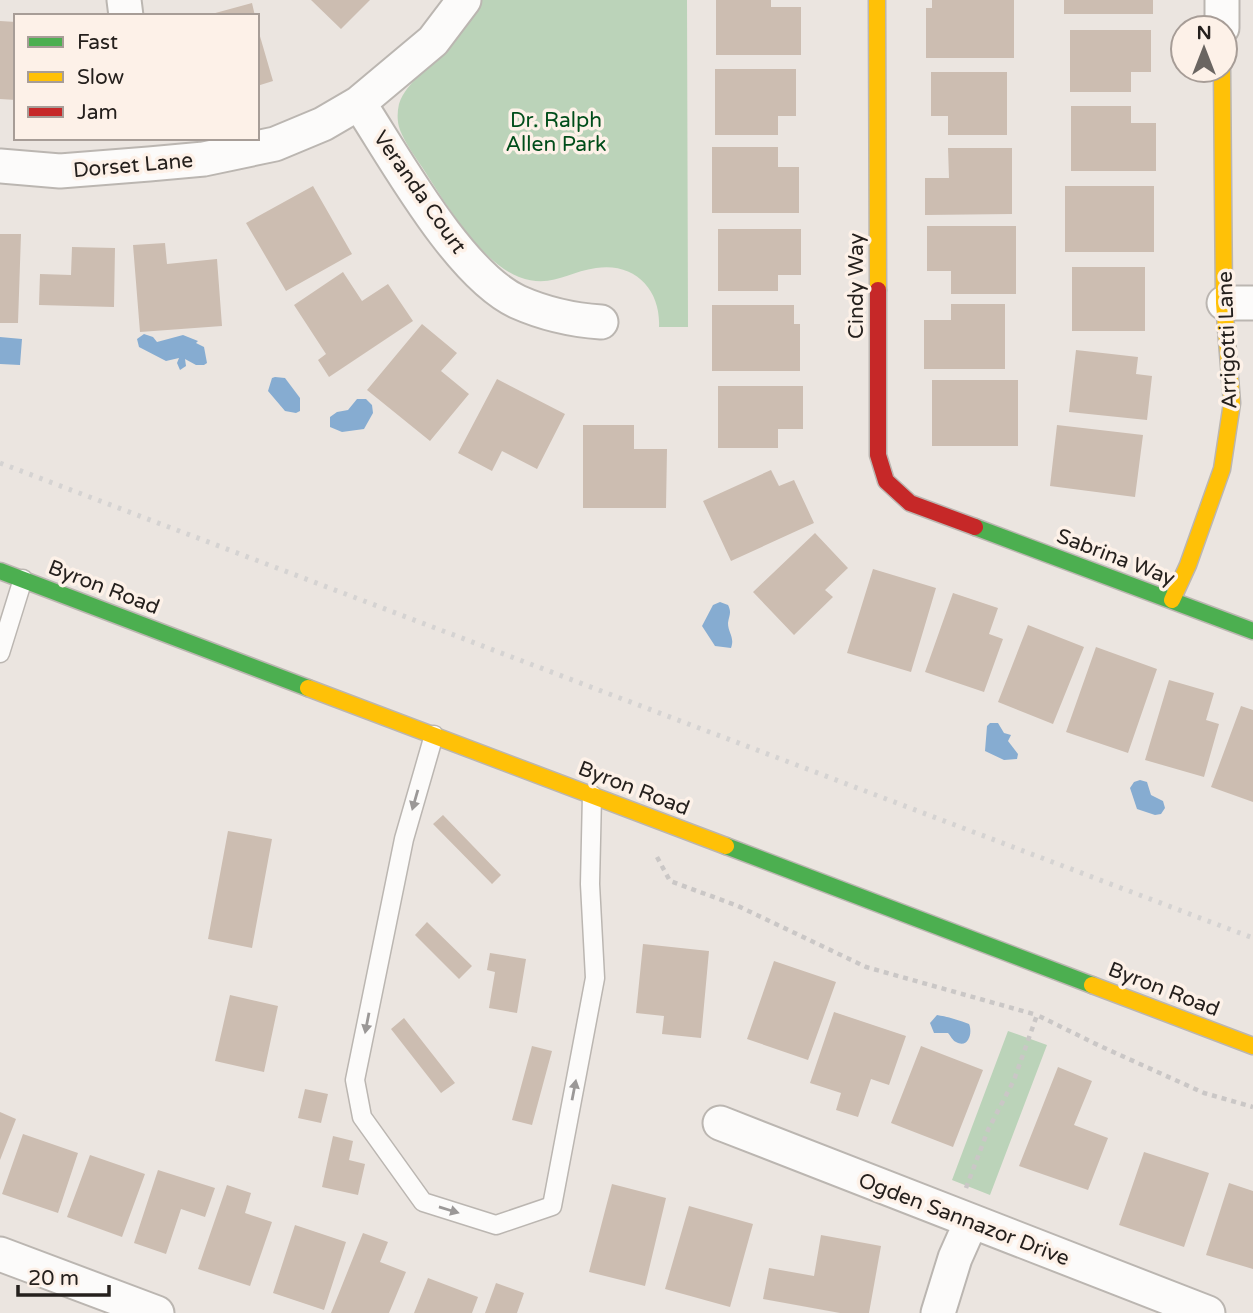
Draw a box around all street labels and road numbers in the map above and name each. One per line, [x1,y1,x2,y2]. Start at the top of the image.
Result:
street label: Veranda Court [368,126,471,259]
street label: Dorset Lane [72,148,194,183]
street label: Cindy Way [844,233,869,339]
street label: Arrigotti Lane [1213,270,1242,409]
street label: Sabrina Way [1053,523,1178,591]
street label: Byron Road [45,555,163,620]
street label: Byron Road [575,756,693,821]
street label: Byron Road [1105,957,1223,1022]
street label: Ogden Sannazor Drive [855,1168,1073,1271]

